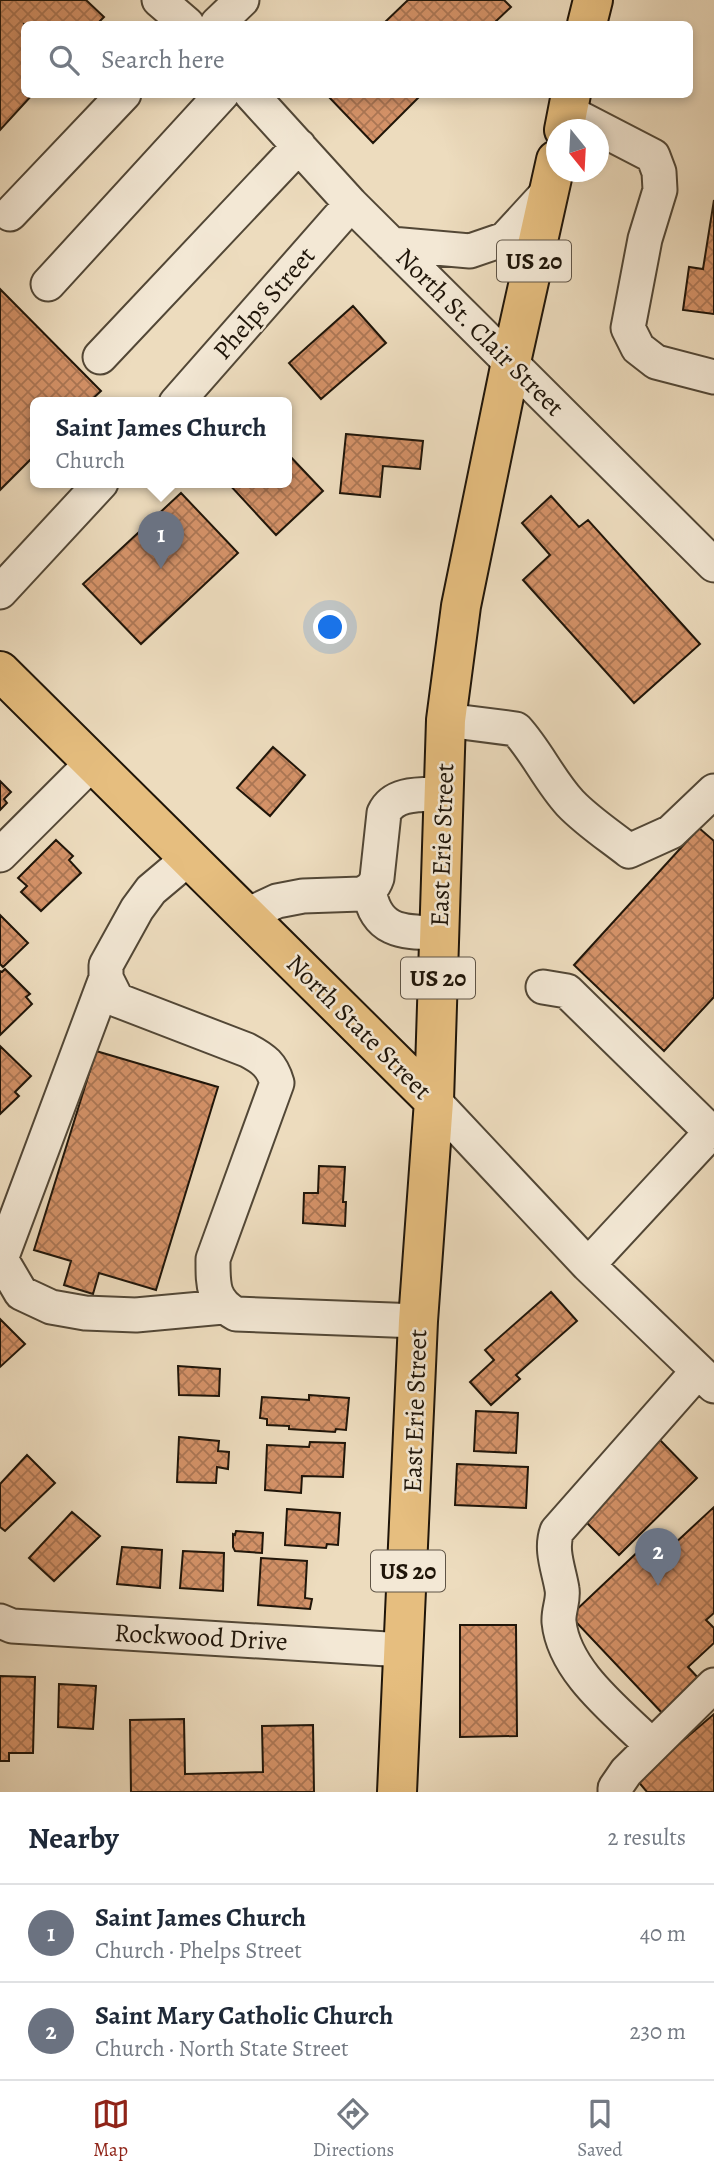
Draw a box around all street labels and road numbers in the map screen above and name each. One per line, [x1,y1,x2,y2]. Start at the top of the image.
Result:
street label: Phelps Street [205,239,323,367]
street label: North St. Clair Street [388,240,572,424]
road number: US 20 [497,240,571,282]
street label: East Erie Street [422,762,462,927]
street label: North State Street [279,947,440,1108]
road number: US 20 [401,958,475,998]
street label: East Erie Street [395,1328,435,1493]
road number: US 20 [371,1550,445,1591]
street label: Rockwood Drive [114,1615,288,1659]

